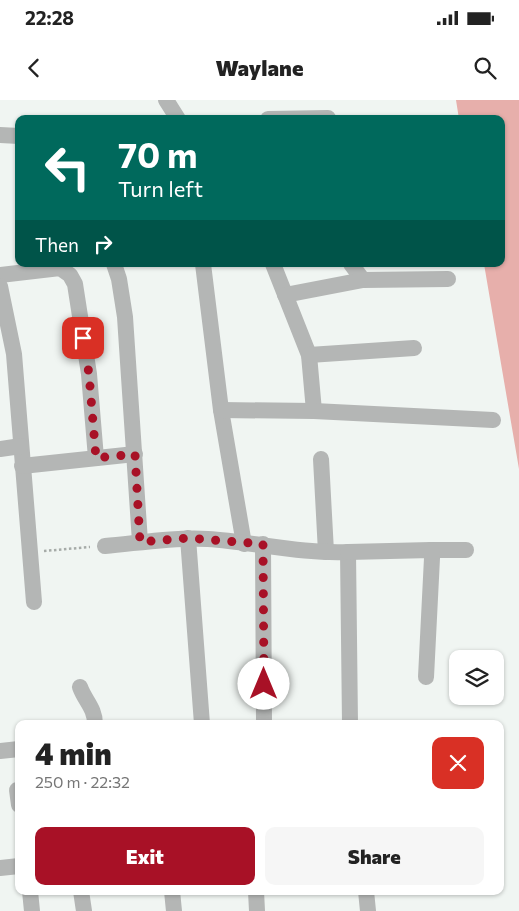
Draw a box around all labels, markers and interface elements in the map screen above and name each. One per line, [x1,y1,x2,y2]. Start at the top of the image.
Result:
text: 22:28 [25,6,74,29]
icon: back [20,54,48,82]
text: Waylane [216,54,303,81]
icon: search [471,54,499,82]
text: 70 m [118,132,198,175]
icon: left [35,135,100,200]
text: Turn left [118,175,203,202]
icon: right [89,230,117,258]
text: Then [35,233,79,256]
pin [62,317,104,359]
icon: arrive [69,324,97,352]
map controls [449,650,504,705]
button: layers [449,650,504,705]
position arrow [237,657,289,709]
text: 4 min [35,734,112,771]
button: close [432,737,484,789]
text: 250 m · 22:32 [35,772,130,791]
button: Exit [35,827,255,885]
button: Share [265,827,484,885]

